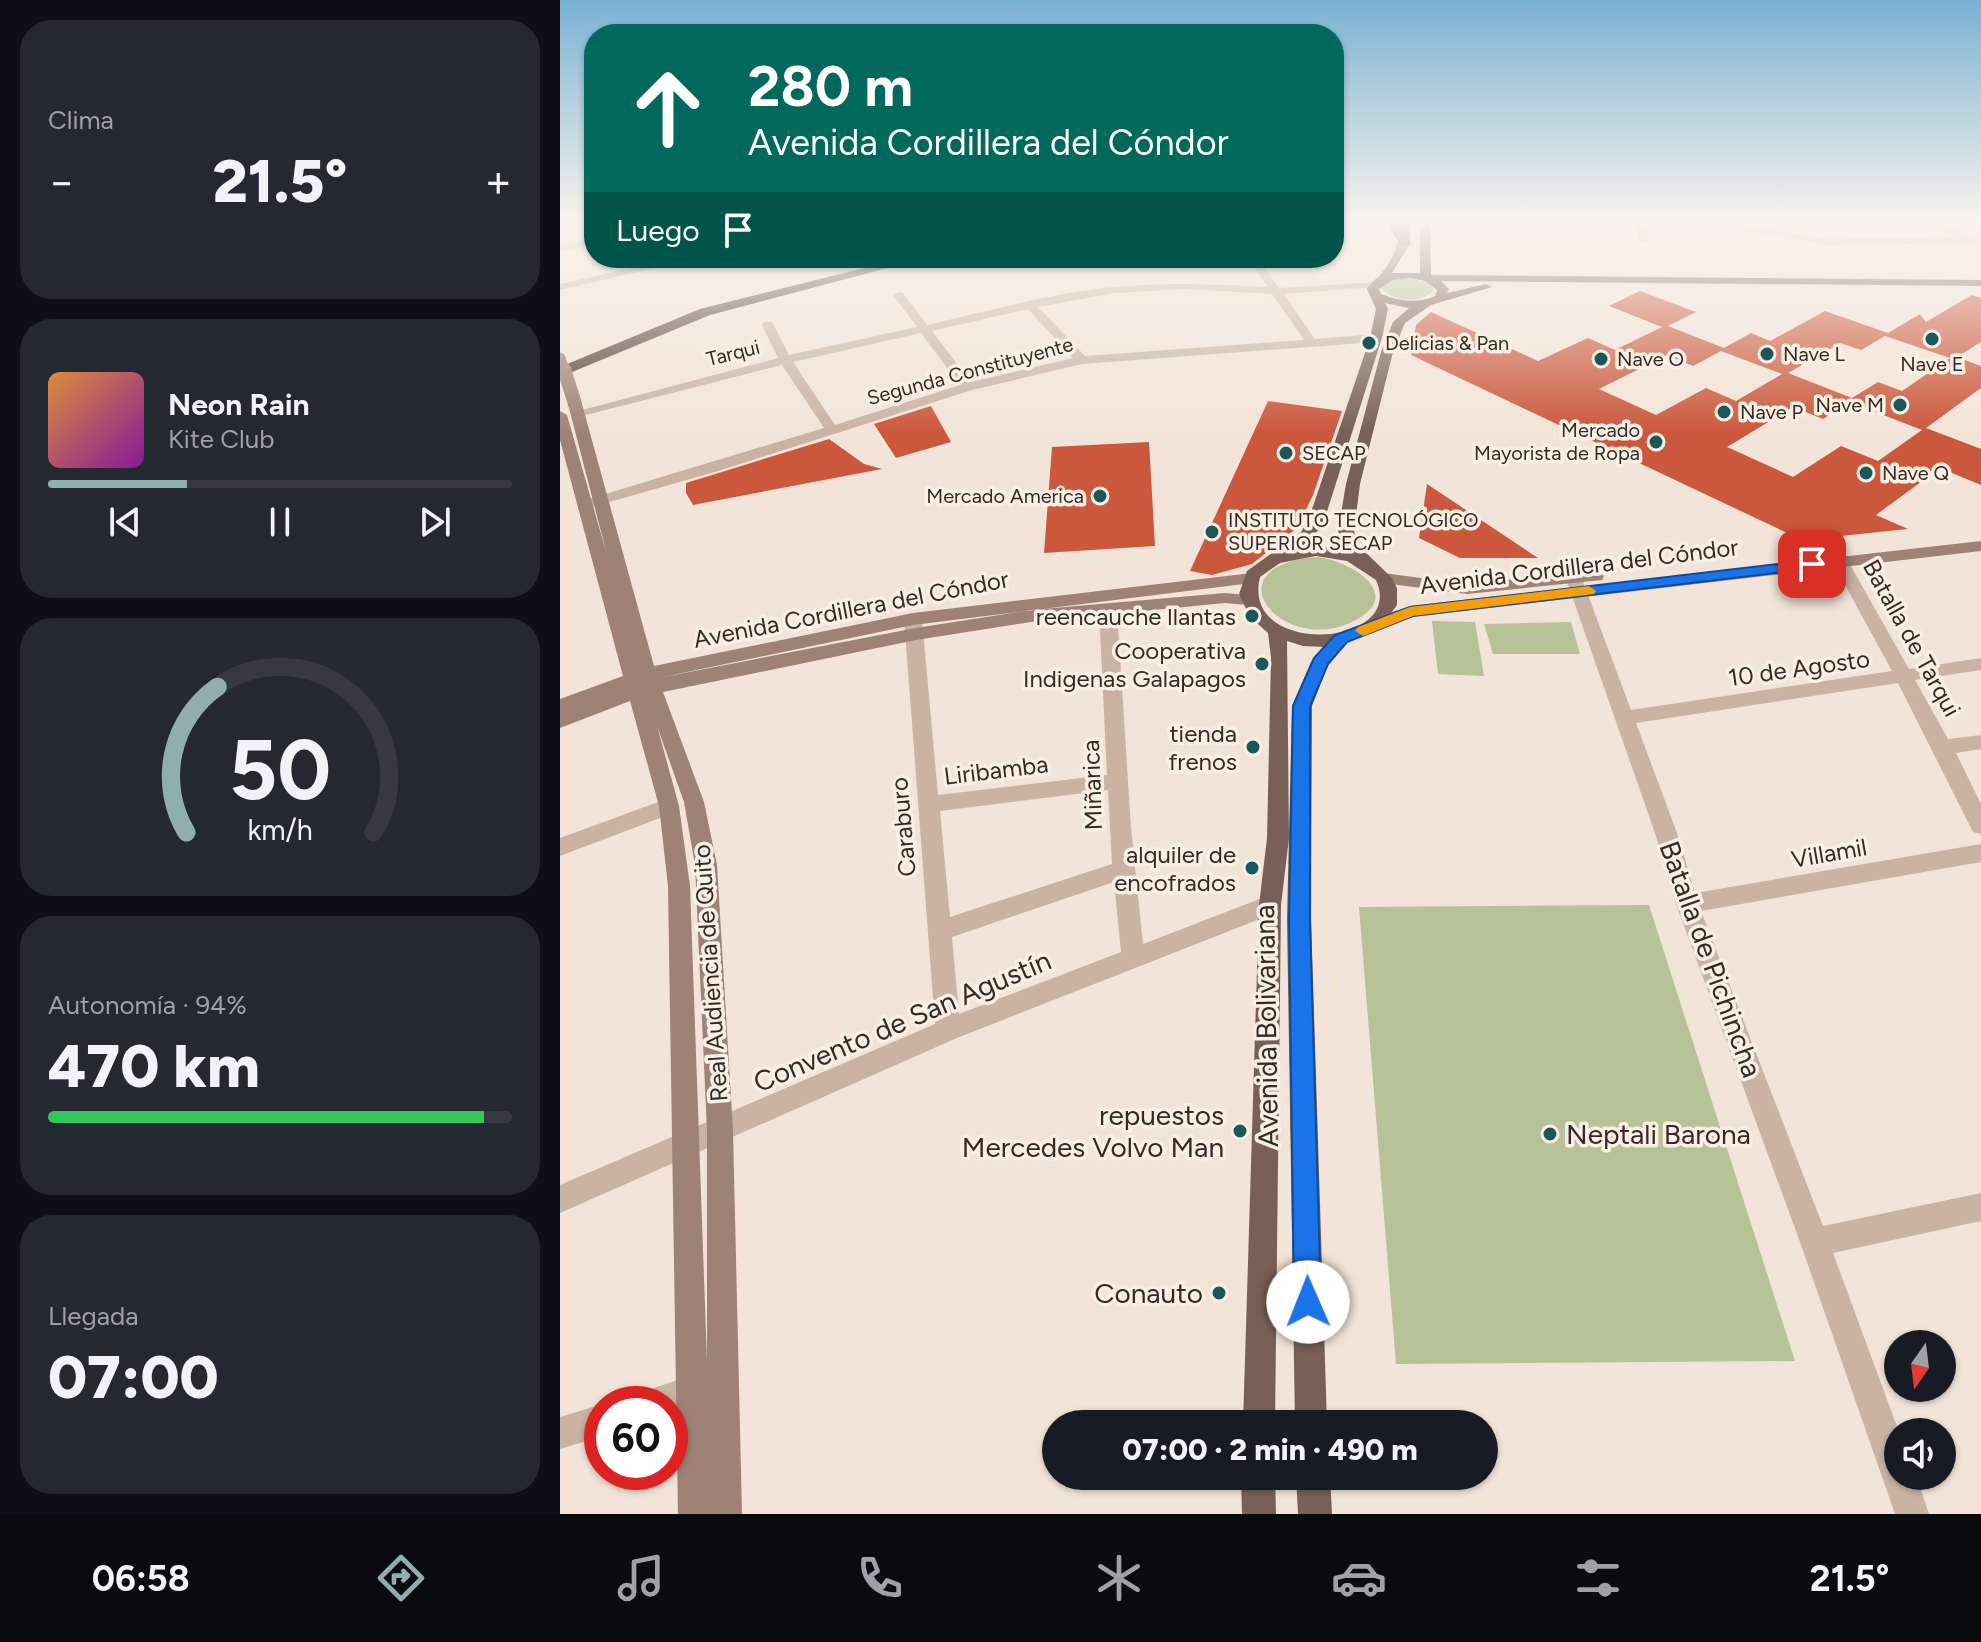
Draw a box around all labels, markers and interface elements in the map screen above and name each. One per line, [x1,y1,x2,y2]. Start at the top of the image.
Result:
text: 280 m [748,53,913,120]
icon: ahead [616,56,720,160]
text: Clima [48,104,114,136]
text: Avenida Cordillera del Cóndor [748,121,1229,164]
text: 21.5° [213,145,347,217]
text: − [48,155,75,208]
text: + [485,155,512,208]
icon: arrive [716,208,760,252]
text: Luego [616,212,700,249]
marker: Nave E [1923,330,1941,348]
place label: Delicias & Pan [1385,331,1509,355]
street label: Segunda Constituyente [864,332,1076,410]
marker: Delicias & Pan [1360,334,1378,352]
street label: Tarqui [704,335,762,371]
place label: Nave L [1783,342,1846,366]
marker: Nave L [1758,345,1776,363]
place label: Nave O [1617,347,1684,371]
marker: Nave O [1592,350,1610,368]
place label: Nave E [1900,352,1964,376]
text: Neon Rain [168,386,310,423]
place label: Nave M [1816,393,1884,417]
marker: Nave M [1891,396,1909,414]
place label: Nave P [1740,400,1804,424]
marker: Nave P [1715,403,1733,421]
place label: Mercado Mayorista de Ropa [1474,418,1640,465]
text: Kite Club [168,423,274,455]
marker: Mercado Mayorista de Ropa [1647,433,1665,451]
place label: SECAP [1302,441,1366,465]
marker: SECAP [1277,444,1295,462]
place label: Nave Q [1882,461,1949,485]
marker: Nave Q [1857,464,1875,482]
place label: Mercado America [926,484,1084,508]
marker: Mercado America [1091,487,1109,505]
icon: previous [103,500,147,544]
icon: pause [258,500,302,544]
icon: next [413,500,457,544]
place label: INSTITUTO TECNOLÓGICO SUPERIOR SECAP [1228,508,1479,555]
marker: INSTITUTO TECNOLÓGICO SUPERIOR SECAP [1203,523,1221,541]
pin [1778,530,1846,598]
street label: Avenida Cordillera del Cóndor [1418,532,1740,600]
icon: arrive [1790,542,1834,586]
street label: Batalla de Tarqui [1857,554,1967,722]
street label: Avenida Cordillera del Cóndor [691,564,1011,654]
place label: reencauche llantas [1036,602,1236,631]
marker: reencauche llantas [1243,607,1261,625]
place label: Cooperativa Indigenas Galapagos [1023,636,1246,693]
street label: 10 de Agosto [1726,644,1872,692]
marker: Cooperativa Indigenas Galapagos [1253,655,1271,673]
place label: tienda frenos [1168,719,1237,776]
text: 50 [229,720,331,820]
marker: tienda frenos [1244,738,1262,756]
street label: Miñarica [1076,739,1108,831]
street label: Liribamba [942,749,1050,791]
street label: Caraburo [884,776,922,878]
text: km/h [247,813,313,847]
street label: Villamil [1789,832,1869,874]
street label: Batalla de Pichincha [1652,836,1770,1082]
place label: alquiler de encofrados [1114,840,1236,897]
street label: Real Audiencia de Quito [687,843,733,1103]
marker: alquiler de encofrados [1243,859,1261,877]
street label: Avenida Bolivariana [1247,904,1285,1148]
street label: Convento de San Agustín [748,943,1056,1099]
text: Autonomía · 94% [48,989,247,1021]
text: 470 km [48,1030,260,1102]
place label: repuestos Mercedes Volvo Man [962,1098,1224,1164]
place label: Neptali Barona [1566,1117,1751,1151]
marker: repuestos Mercedes Volvo Man [1231,1122,1249,1140]
marker: Neptali Barona [1541,1125,1559,1143]
position arrow [1266,1260,1350,1344]
place label: Conauto [1094,1276,1203,1310]
marker: Conauto [1210,1284,1228,1302]
text: Llegada [48,1300,138,1332]
north arrow [1884,1330,1956,1402]
map controls [1884,1330,1956,1490]
text: 07:00 [48,1341,219,1413]
speed limit sign: 60 [584,1386,688,1490]
button: sound [1884,1418,1956,1490]
text: 07:00 · 2 min · 490 m [1122,1431,1418,1468]
icon: directions [373,1550,429,1606]
icon: music [613,1550,669,1606]
icon: phone [852,1550,908,1606]
icon: climate [1091,1550,1147,1606]
icon: car [1331,1550,1387,1606]
icon: filters [1570,1550,1626,1606]
text: 06:58 [92,1557,190,1600]
text: 21.5° [1810,1557,1889,1600]

